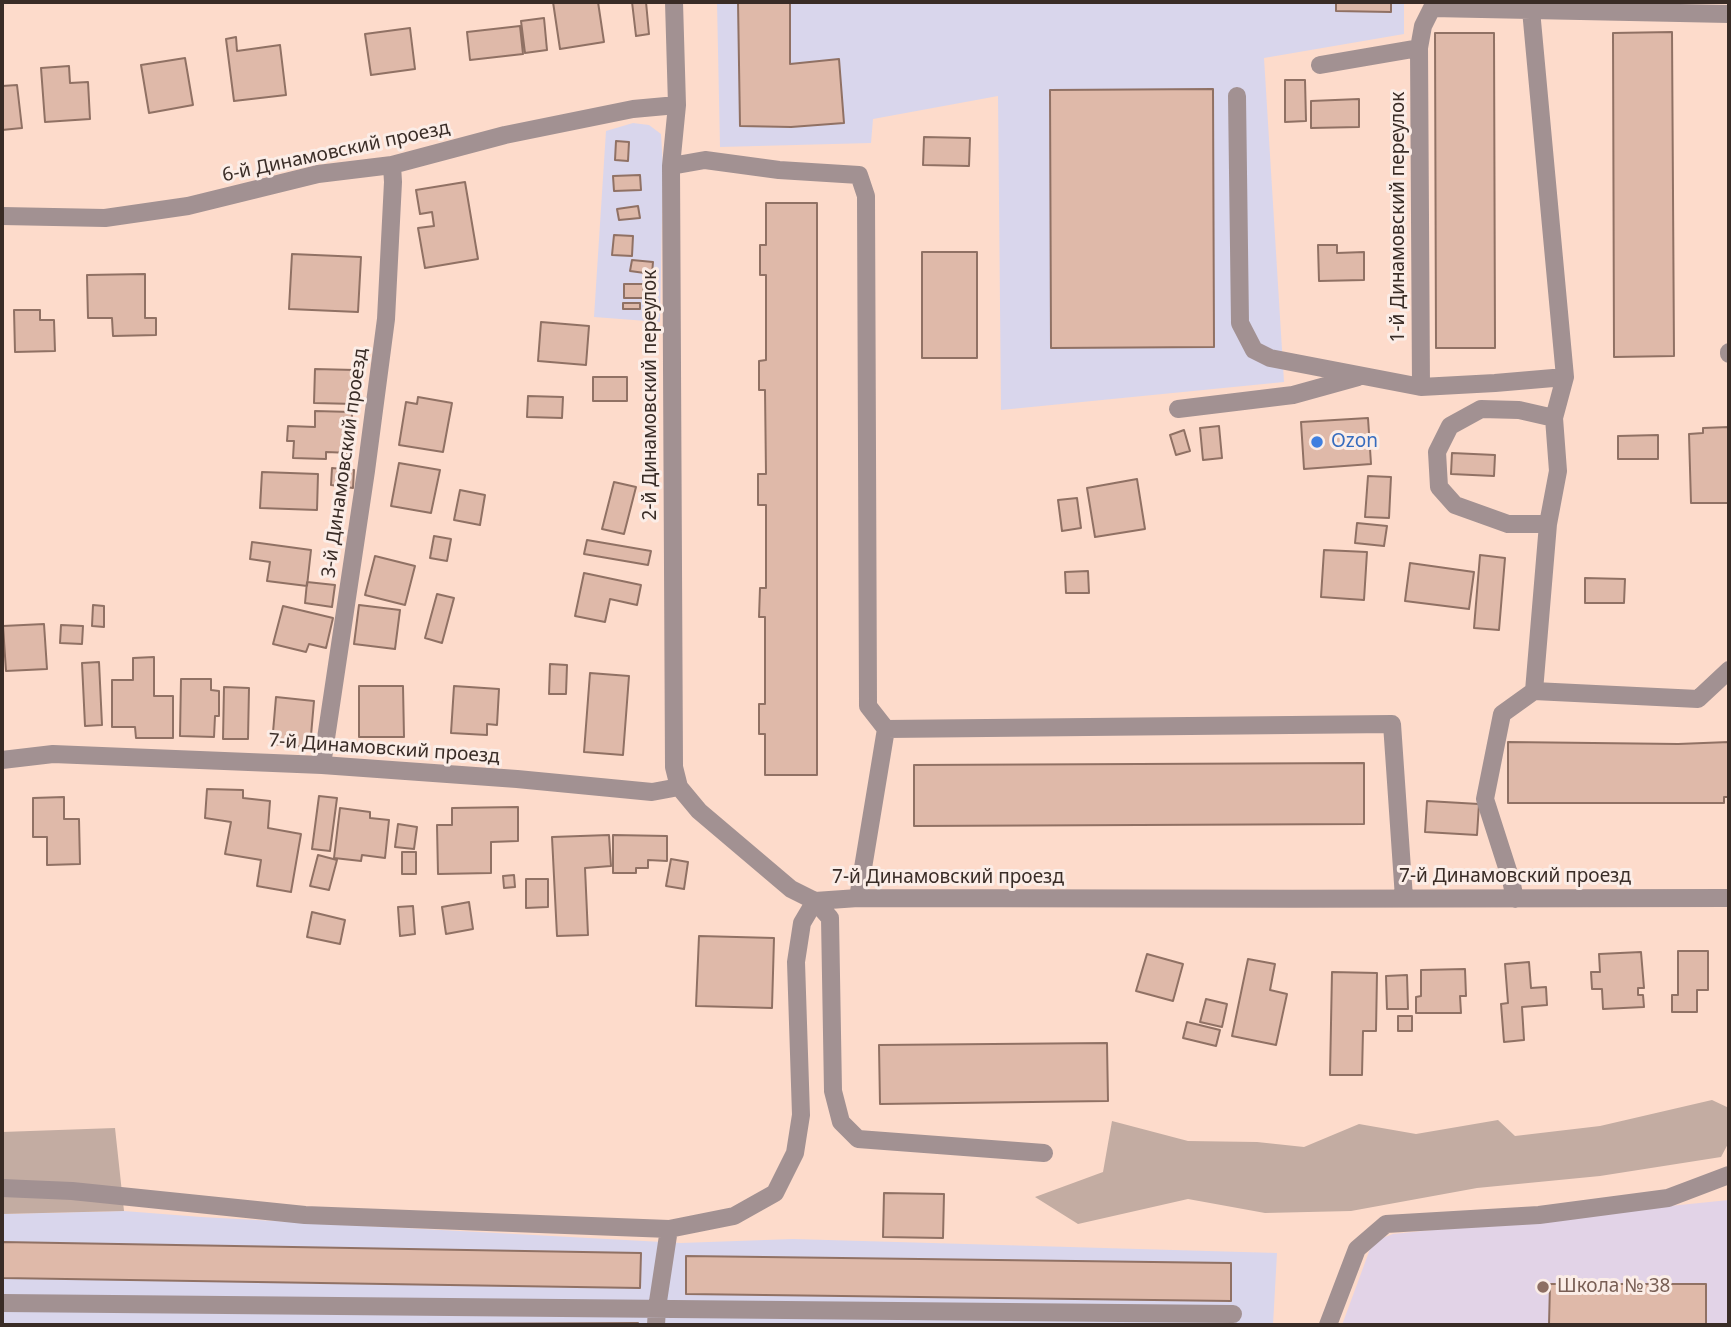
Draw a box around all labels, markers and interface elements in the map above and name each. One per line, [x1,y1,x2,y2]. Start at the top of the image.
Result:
street label: 1-й Динамовский переулок [1388,92,1410,342]
street label: 6-й Динамовский проезд [220,117,452,187]
street label: 2-й Динамовский переулок [640,270,662,520]
street label: 3-й Динамовский проезд [318,347,372,579]
place label: Ozon [1331,431,1378,453]
marker: Ozon [1309,434,1325,450]
street label: 7-й Динамовский проезд [268,730,500,768]
street label: 7-й Динамовский проезд [1399,866,1631,888]
street label: 7-й Динамовский проезд [832,867,1064,889]
place label: Школа № 38 [1557,1276,1670,1298]
marker: Школа № 38 [1535,1279,1551,1295]

